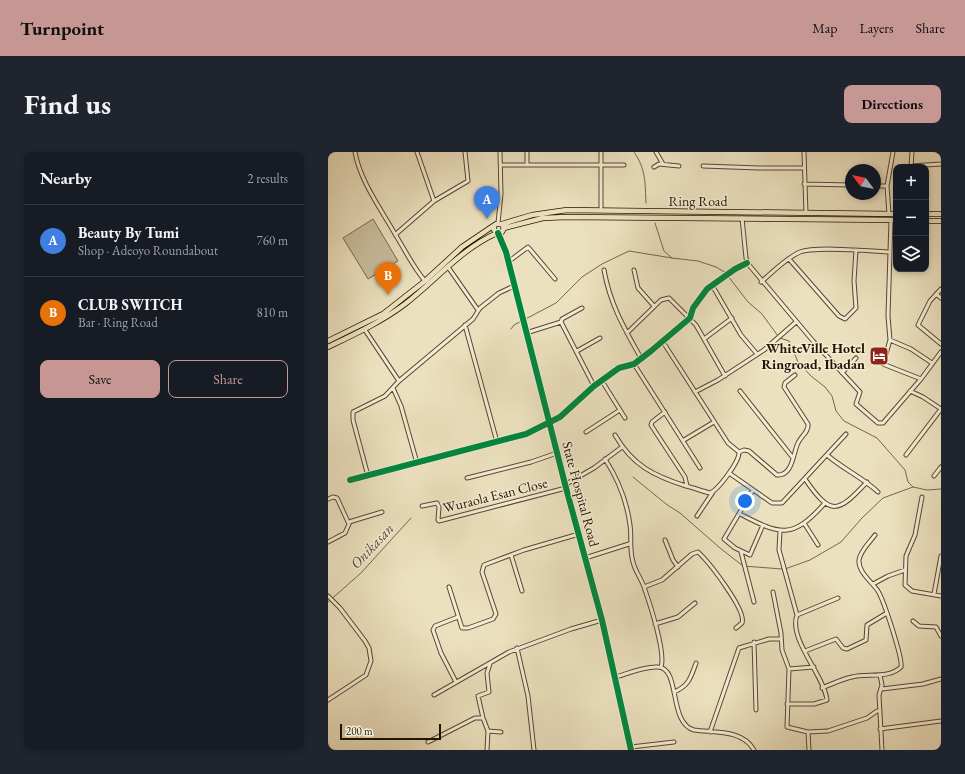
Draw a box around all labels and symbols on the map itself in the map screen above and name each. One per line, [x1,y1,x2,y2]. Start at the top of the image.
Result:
north arrow [845,164,881,200]
pin: A [474,186,500,219]
street label: Ring Road [669,192,728,210]
pin: B [375,262,401,295]
place label: WhiteVille Hotel Ringroad, Ibadan [761,339,865,373]
hotel icon: WhiteVille Hotel Ringroad, Ibadan [868,345,890,367]
street label: State Hospital Road [558,439,604,549]
street label: Wuraola Esan Close [441,473,550,517]
your location [735,491,755,511]
water label: Onikasan [346,519,398,572]
scale bar [340,722,441,741]

